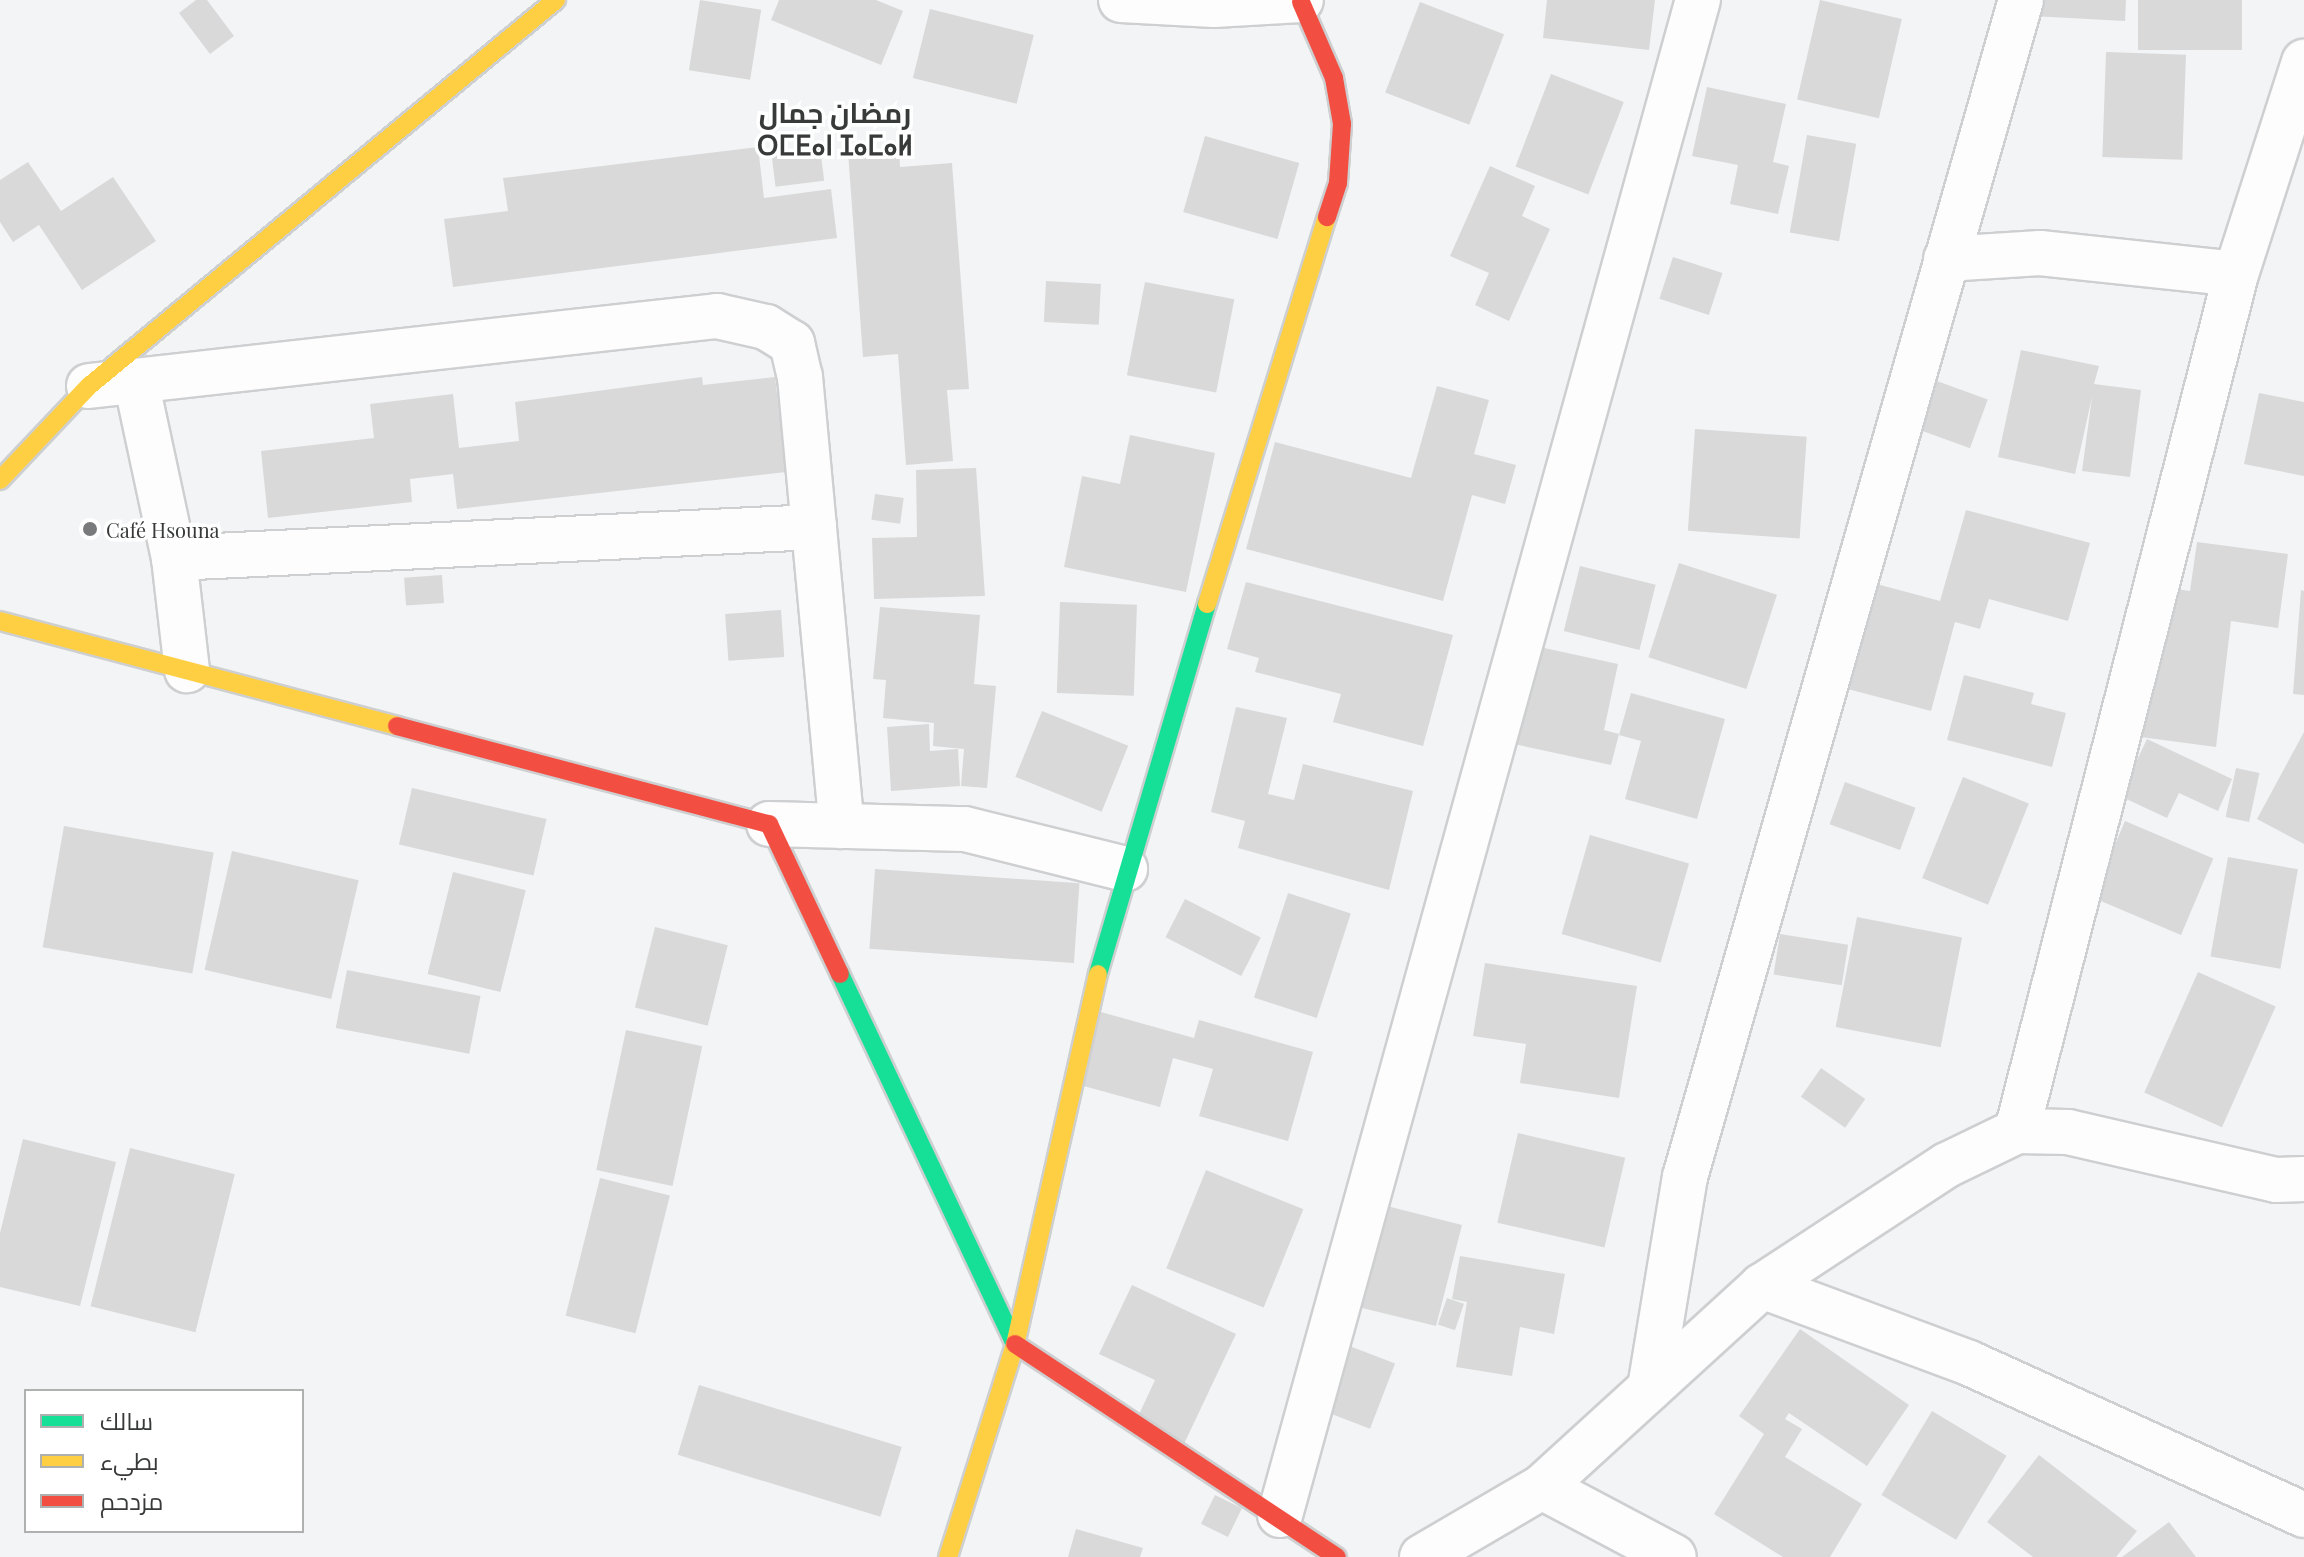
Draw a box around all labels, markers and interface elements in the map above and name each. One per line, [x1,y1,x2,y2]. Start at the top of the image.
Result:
district label: رمضان جمال ⵔⵎⴹⴰⵏ ⵊⴰⵎⴰⵍ [757,95,913,161]
place label: Café Hsouna [106,517,220,541]
marker: Café Hsouna [81,520,99,538]
legend [24,1389,304,1533]
text: سالك [100,1404,153,1436]
text: بطيء [100,1444,159,1476]
text: مزدحم [100,1484,163,1516]

